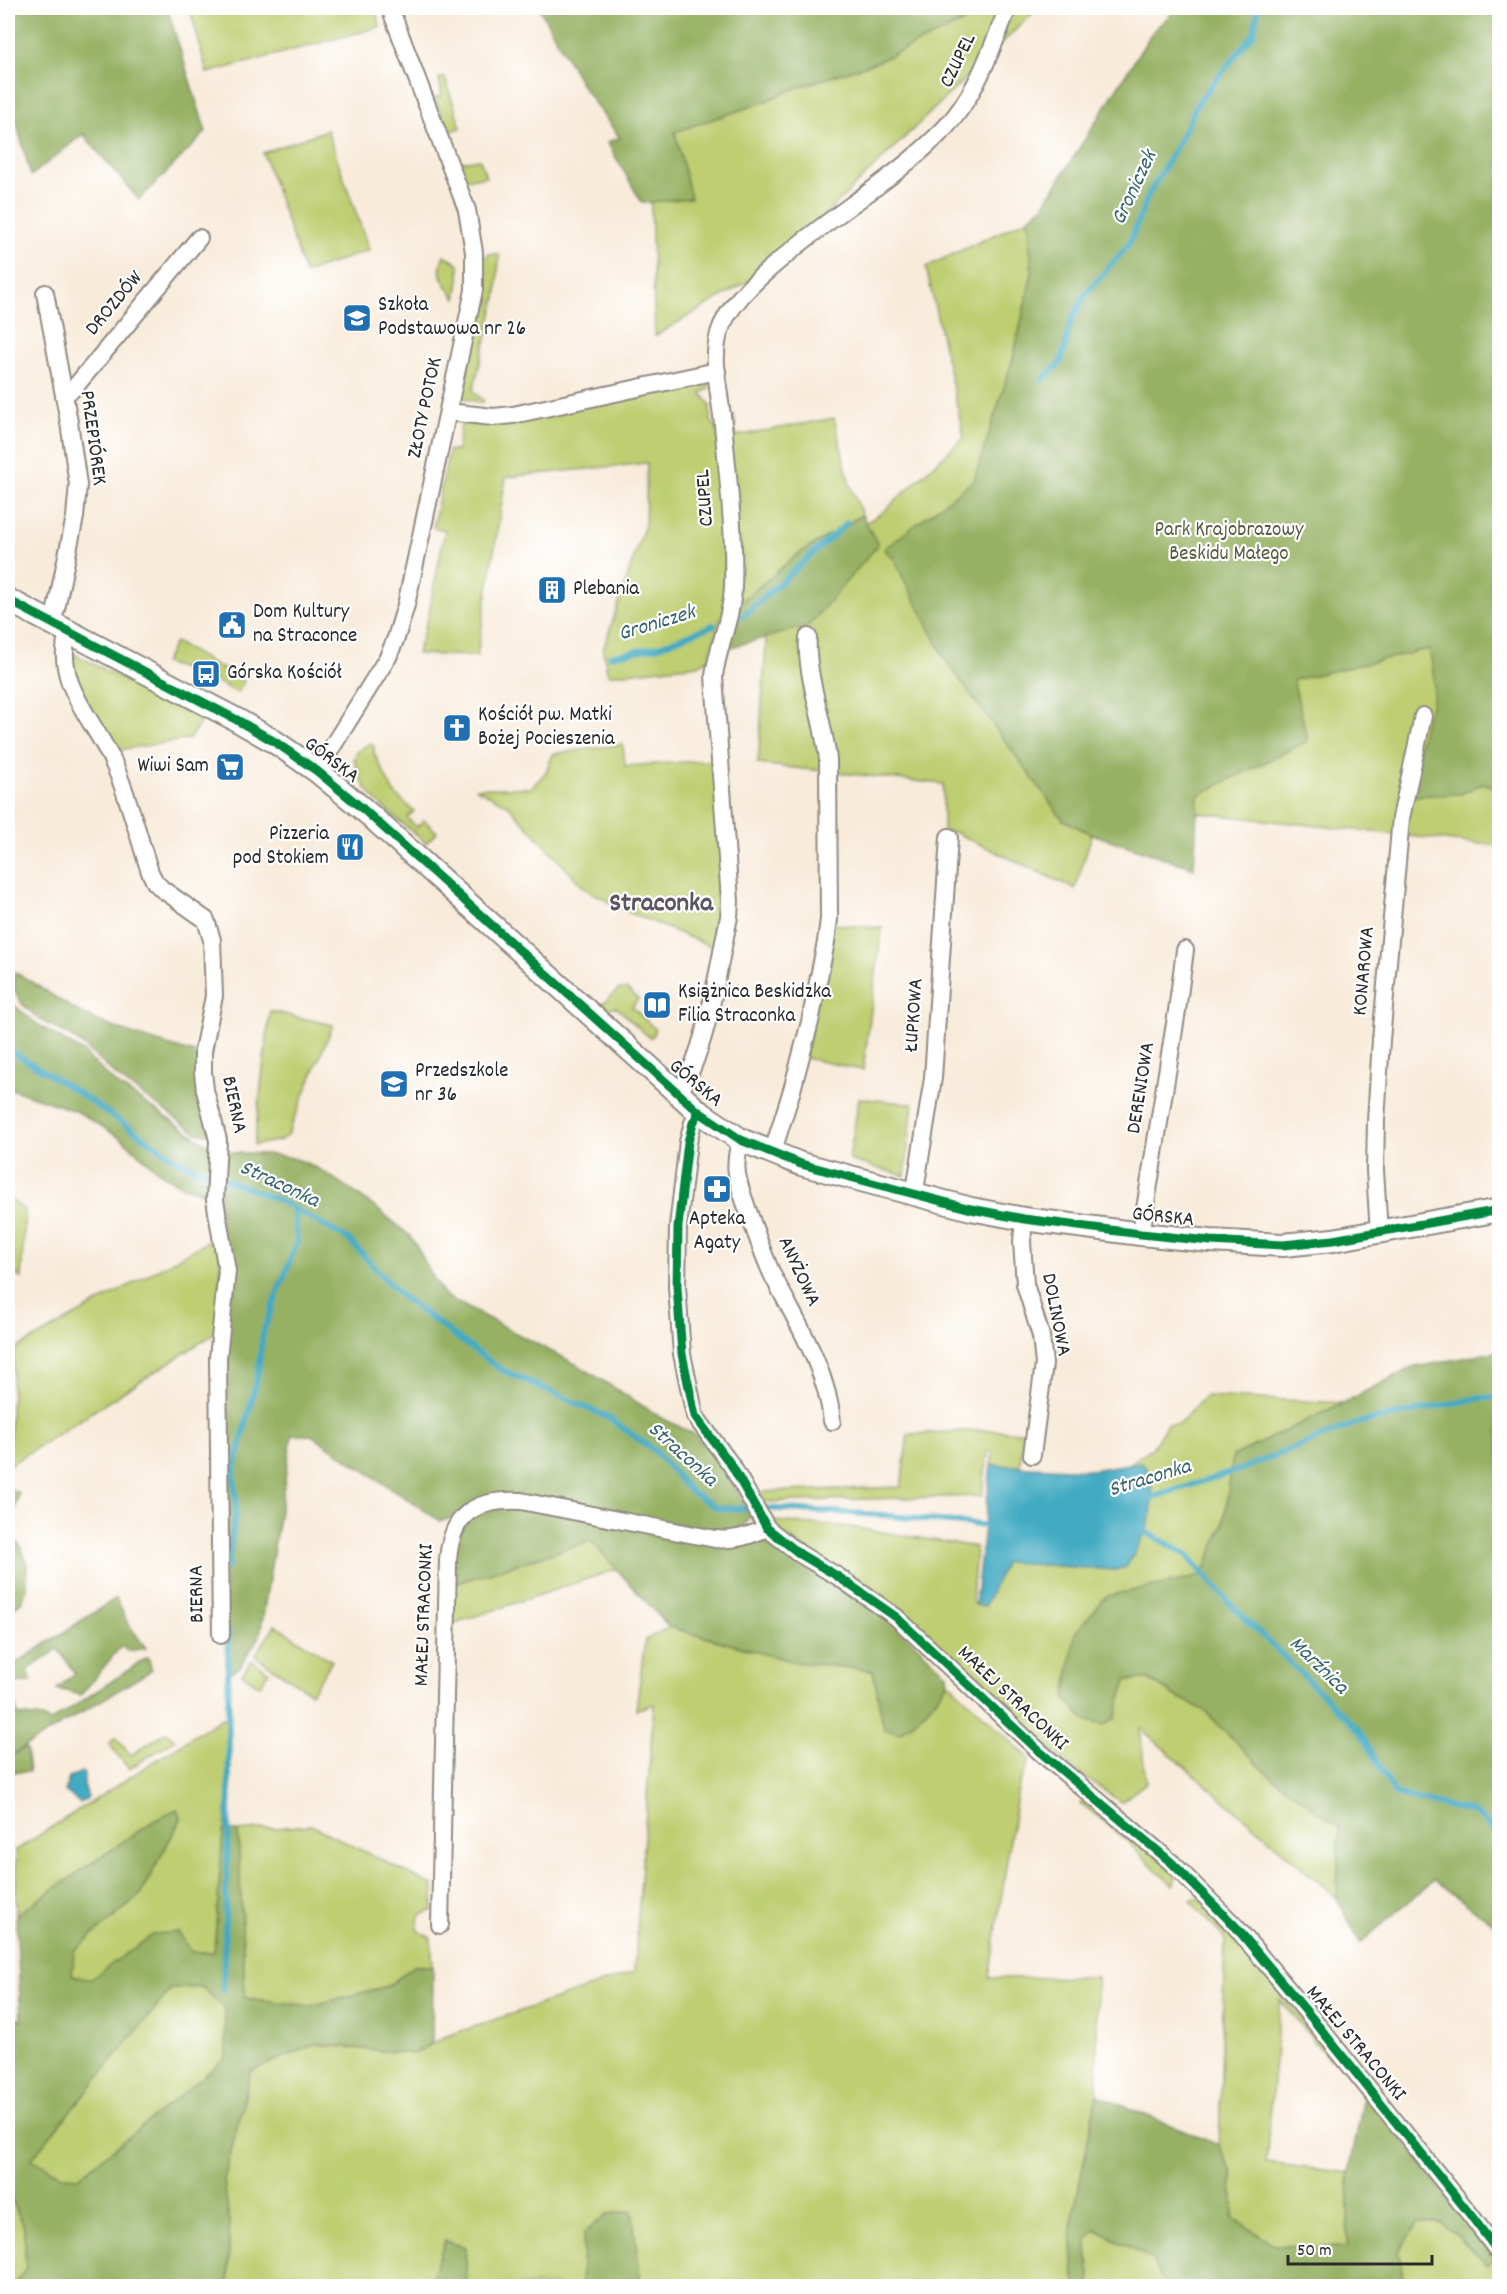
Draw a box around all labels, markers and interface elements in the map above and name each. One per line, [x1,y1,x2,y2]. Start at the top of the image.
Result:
street label: CZUPEL [933,28,985,93]
water label: Groniczek [1104,144,1167,230]
street label: DROZDÓW [79,264,152,343]
place label: Szkoła Podstawowa nr 26 [378,291,526,345]
school or university icon: Szkoła Podstawowa nr 26 [341,302,373,334]
street label: ZŁOTY POTOK [401,354,451,461]
street label: PRZEPIÓREK [71,389,114,488]
street label: CZUPEL [689,468,723,528]
park label: Park Krajobrazowy Beskidu Małego [1155,516,1304,570]
building icon: Plebania [536,574,568,606]
place label: Plebania [573,575,640,605]
water label: Groniczek [615,597,701,650]
place label: Dom Kultury na Straconce [253,598,357,652]
public building icon: Dom Kultury na Straconce [216,609,248,641]
bus stop icon: Górska Kościół [190,658,222,690]
place label: Górska Kościół [227,659,342,689]
place label: Kościół pw. Matki Bożej Pocieszenia [478,701,616,755]
church icon: Kościół pw. Matki Bożej Pocieszenia [441,712,473,744]
street label: GÓRSKA [297,730,365,792]
supermarket icon: Wiwi Sam [214,751,246,783]
place label: Wiwi Sam [137,752,209,782]
place label: Pizzeria pod Stokiem [233,820,330,874]
restaurant icon: Pizzeria pod Stokiem [334,831,366,863]
district label: Straconka [609,885,714,924]
street label: KONAROWA [1346,925,1384,1017]
street label: ŁUPKOWA [897,977,933,1054]
place label: Książnica Beskidzka Filia Straconka [678,978,832,1032]
library icon: Książnica Beskidzka Filia Straconka [641,989,673,1021]
street label: DERENIOWA [1120,1040,1164,1136]
street label: GÓRSKA [661,1052,729,1116]
place label: Przedszkole nr 36 [415,1057,508,1111]
school or university icon: Przedszkole nr 36 [378,1068,410,1100]
street label: BIERNA [212,1073,254,1137]
water label: Straconka [234,1153,325,1218]
pharmacy icon: Apteka Agaty [701,1173,733,1205]
street label: GÓRSKA [1130,1200,1196,1236]
place label: Apteka Agaty [689,1205,746,1259]
street label: ANYŻOWA [769,1232,827,1312]
street label: DOLINOWA [1032,1271,1078,1359]
water label: Straconka [640,1415,725,1496]
water label: Straconka [1105,1451,1197,1506]
street label: MAŁEJ STRACONKI [408,1543,443,1687]
street label: BIERNA [182,1565,214,1623]
water label: Marźnica [1281,1630,1356,1703]
street label: MAŁEJ STRACONKI [949,1639,1075,1759]
street label: MAŁEJ STRACONKI [1298,1980,1413,2109]
scale bar [1288,2228,1432,2266]
text: 50 m [1297,2239,1332,2264]

